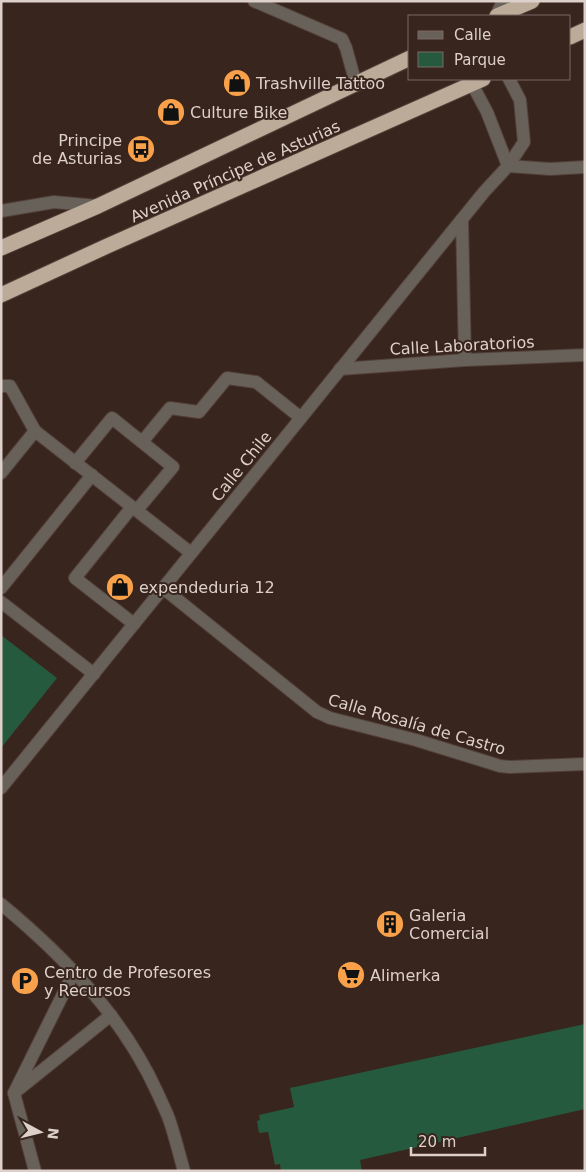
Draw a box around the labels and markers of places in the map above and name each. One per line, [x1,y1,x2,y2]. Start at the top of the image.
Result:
shop icon: Trashville Tattoo [222,68,252,98]
place label: Trashville Tattoo [255,74,385,93]
shop icon: Culture Bike [156,97,186,127]
place label: Culture Bike [190,103,287,122]
place label: Principe de Asturias [32,131,122,168]
bus stop icon: Principe de Asturias [126,134,156,164]
shop icon: expendeduria 12 [105,572,135,602]
place label: expendeduria 12 [139,578,275,597]
place label: Galeria Comercial [409,906,489,943]
building icon: Galeria Comercial [375,909,405,939]
supermarket icon: Alimerka [336,960,366,990]
place label: Centro de Profesores y Recursos [44,963,211,1000]
parking icon: Centro de Profesores y Recursos [10,966,40,996]
place label: Alimerka [370,966,441,985]

